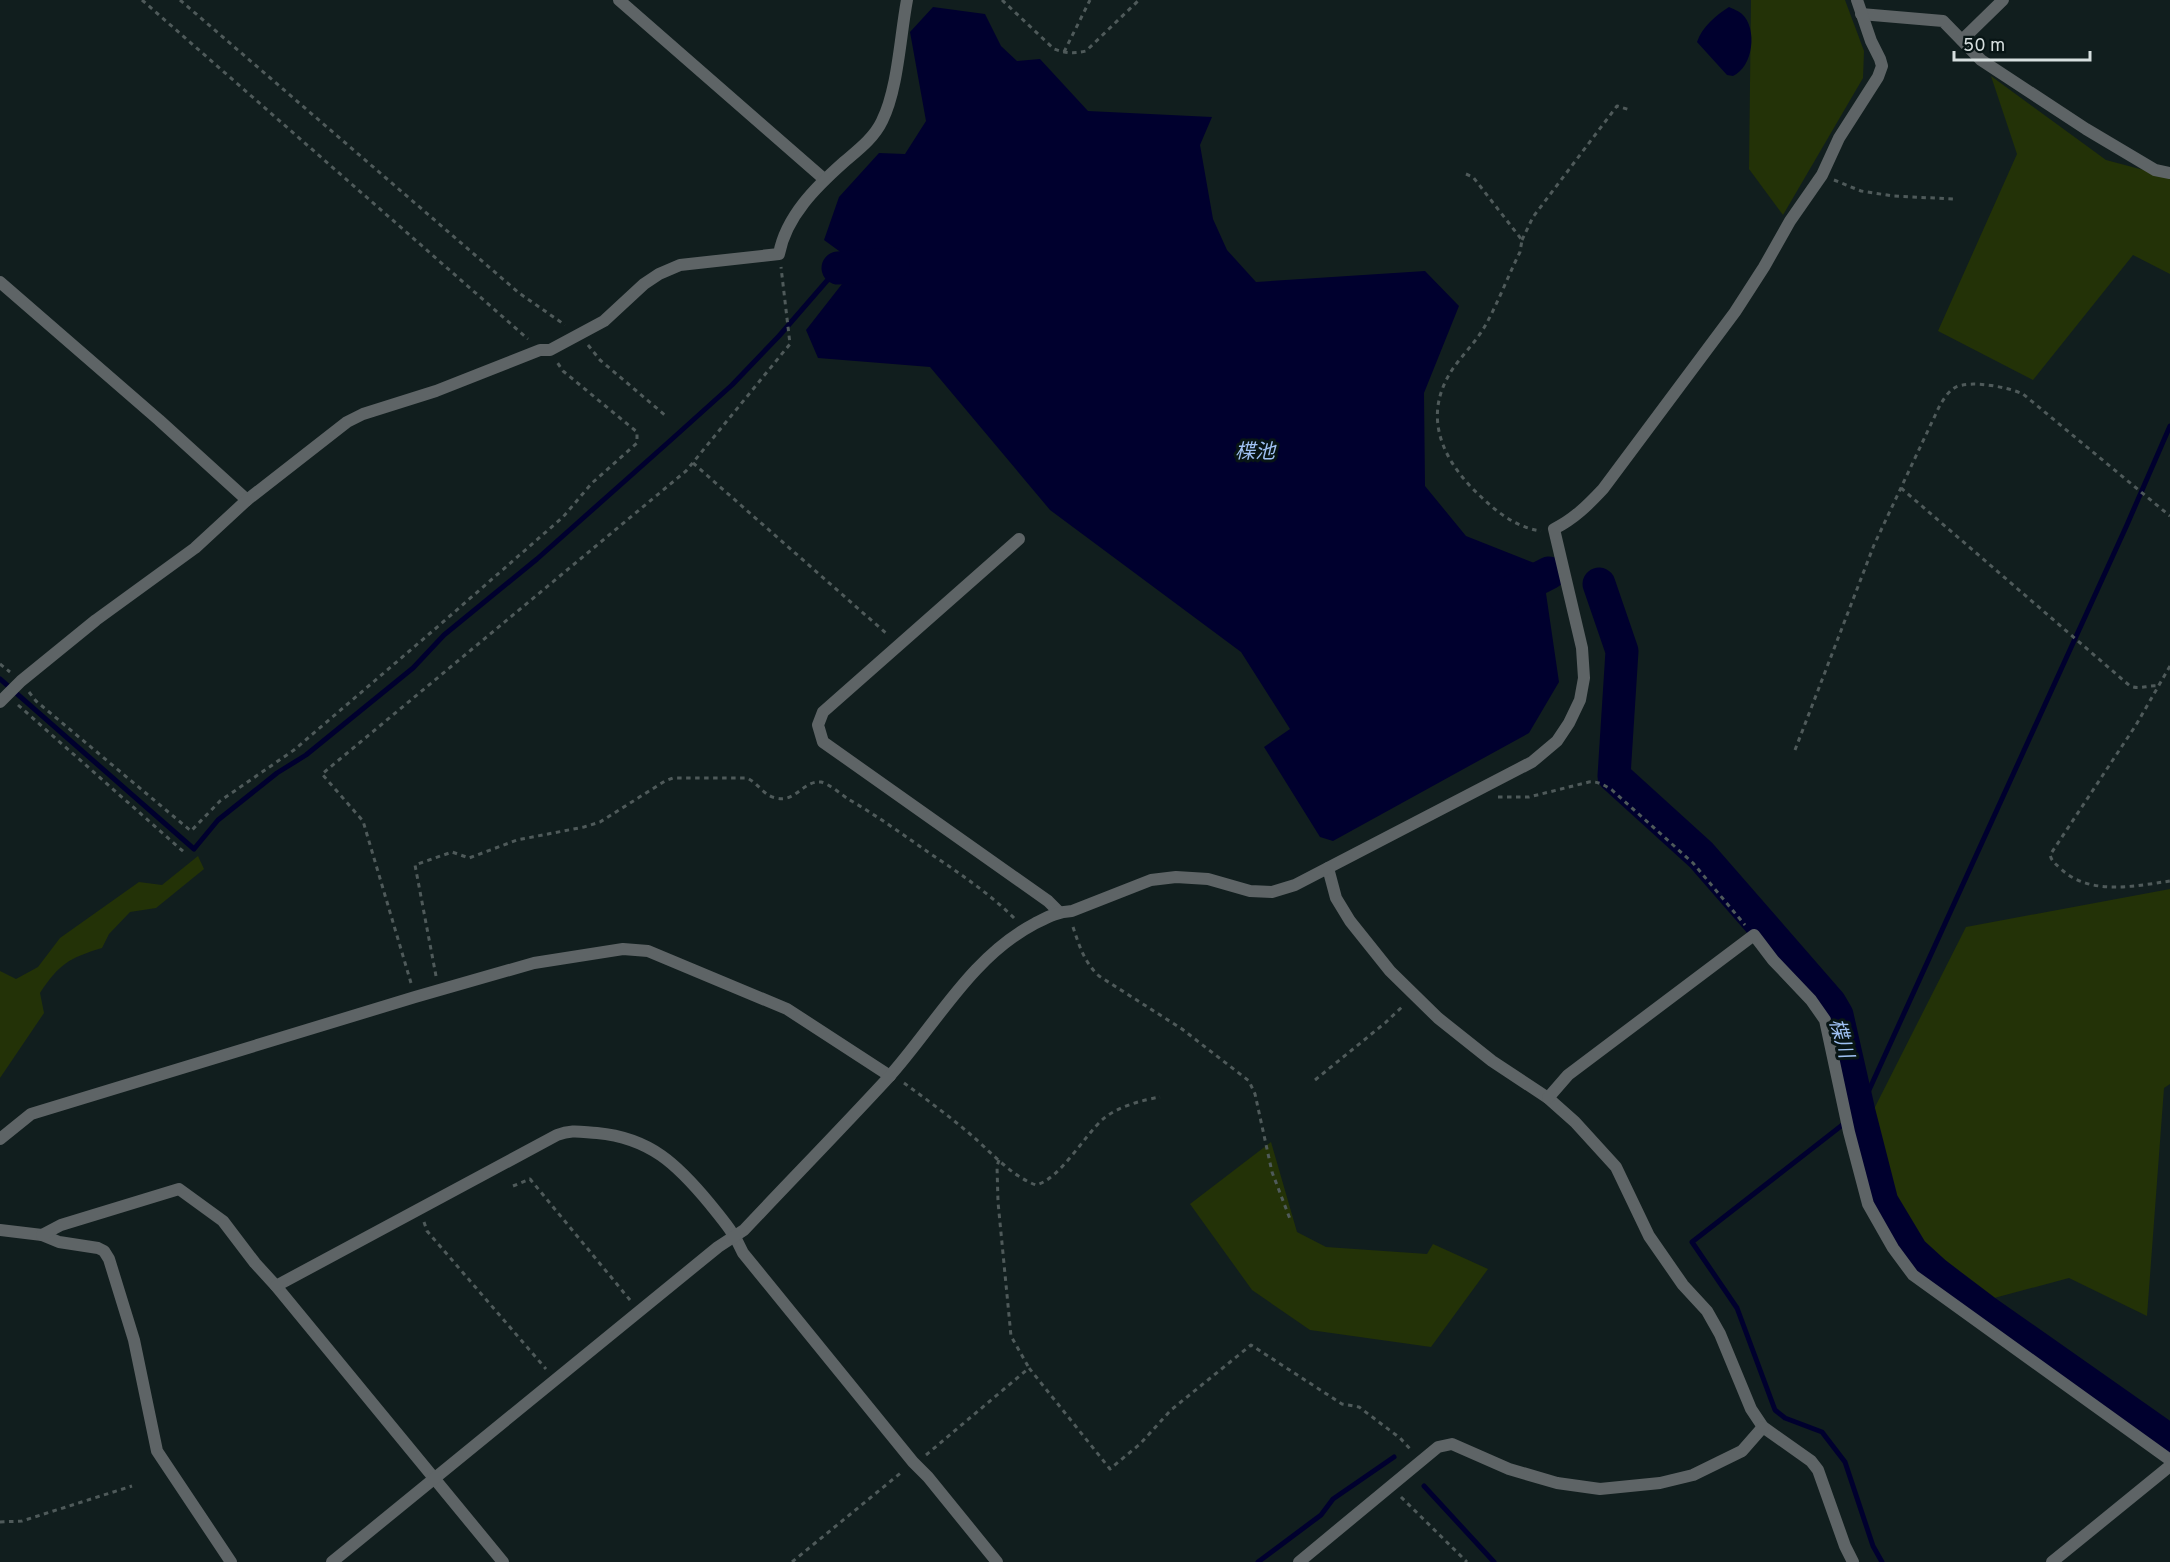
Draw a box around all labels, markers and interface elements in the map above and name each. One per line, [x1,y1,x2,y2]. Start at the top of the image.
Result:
scale bar [1954,24,2090,62]
text: 50 m [1963,35,2005,58]
water label: 楪池 [1235,440,1277,466]
water label: 楪川 [1822,1016,1859,1063]

